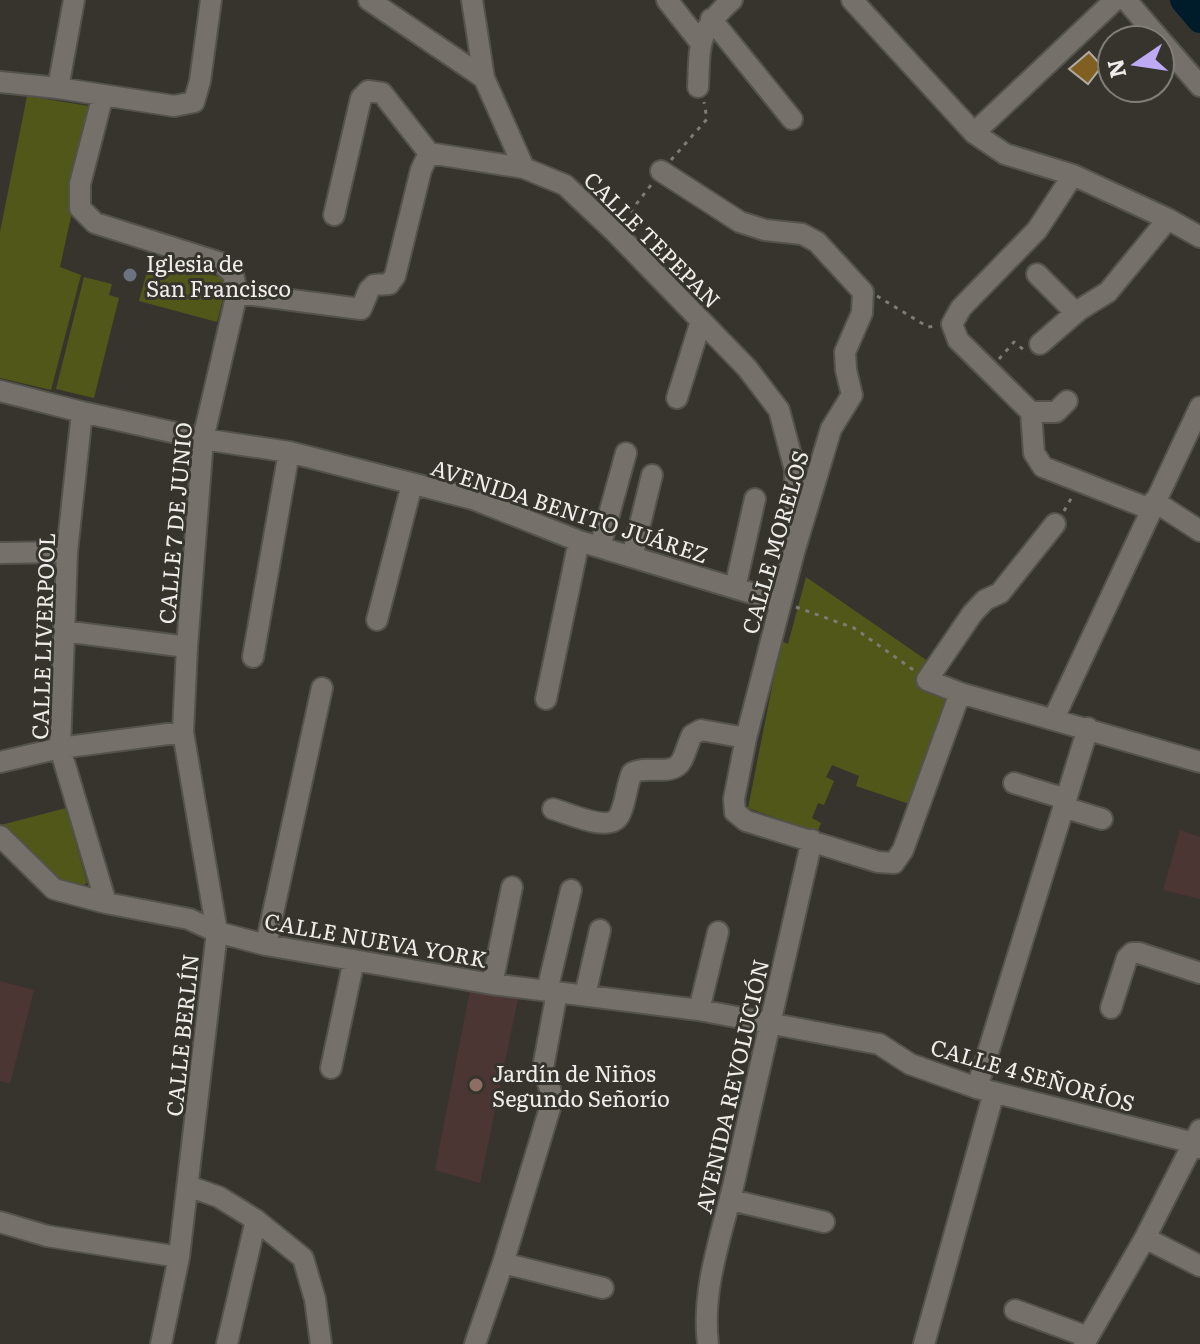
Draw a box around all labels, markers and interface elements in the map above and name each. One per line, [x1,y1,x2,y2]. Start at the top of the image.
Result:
north arrow [1096,24,1176,104]
text: N [1097,56,1133,82]
street label: CALLE TEPEPAN [577,163,729,315]
place label: Iglesia de San Francisco [146,246,291,304]
marker: Iglesia de San Francisco [121,266,139,284]
street label: CALLE 7 DE JUNIO [149,421,199,625]
street label: CALLE MORELOS [732,446,816,638]
street label: AVENIDA BENITO JUÁREZ [427,450,713,570]
street label: CALLE LIVERPOOL [22,532,62,740]
street label: CALLE NUEVA YORK [262,903,490,975]
street label: CALLE BERLÍN [156,952,206,1118]
street label: AVENIDA REVOLUCIÓN [686,956,776,1216]
street label: CALLE 4 SEÑORÍOS [927,1029,1139,1119]
place label: Jardín de Niños Segundo Señorío [492,1056,670,1114]
marker: Jardín de Niños Segundo Señorío [467,1076,485,1094]

